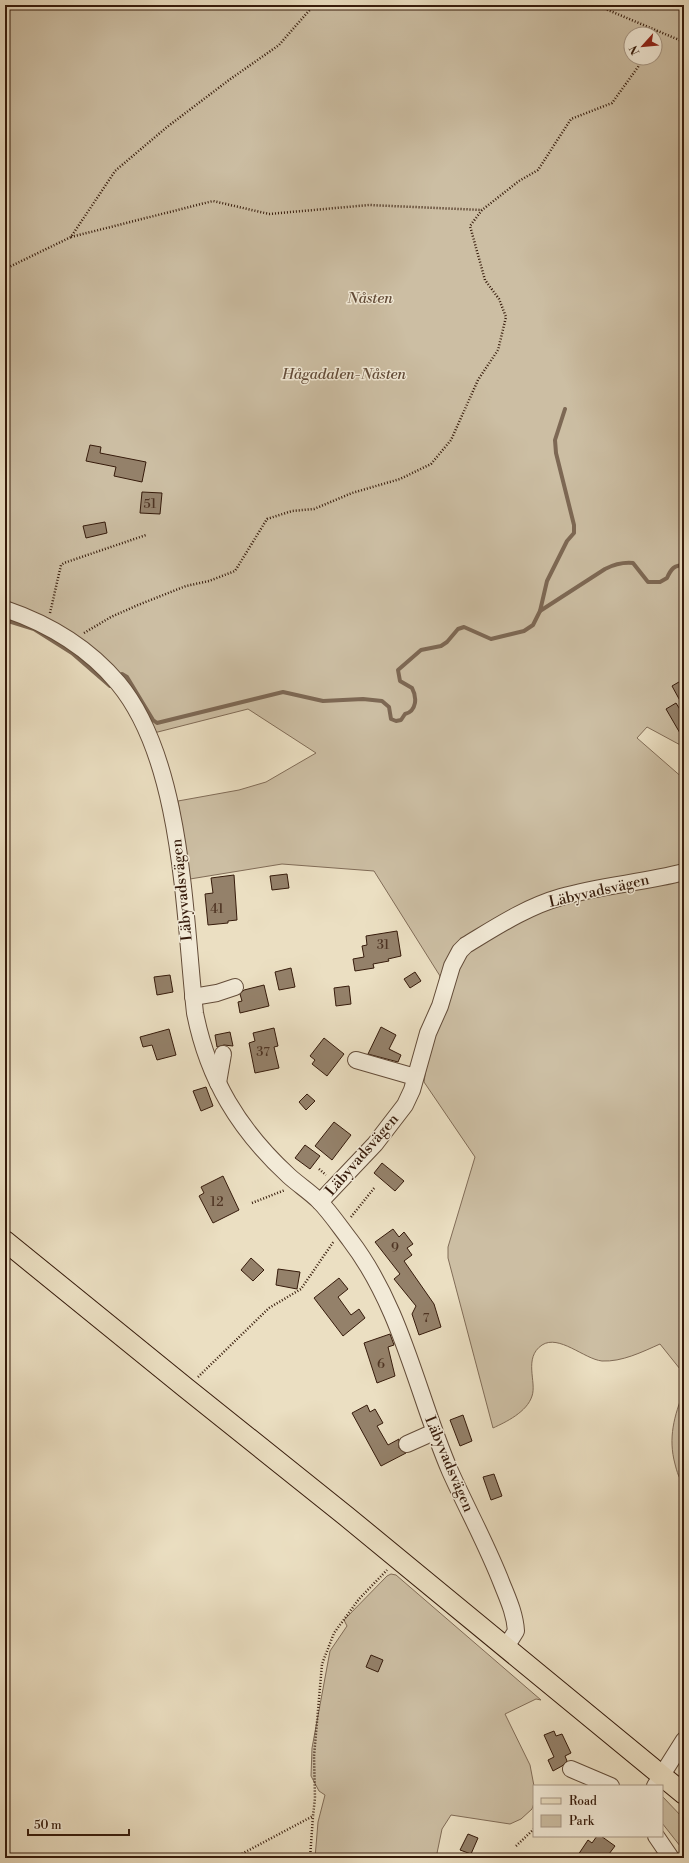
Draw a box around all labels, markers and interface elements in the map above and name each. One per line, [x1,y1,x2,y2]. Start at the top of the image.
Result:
north arrow [623,26,663,66]
text: N [627,43,643,57]
park label: Nåsten [346,289,393,308]
park label: Hågadalen-Nåsten [281,365,407,384]
house number: 51 [144,496,157,512]
street label: Läbyvadsvägen [167,838,197,942]
street label: Läbyvadsvägen [547,870,651,912]
house number: 41 [210,901,224,917]
house number: 31 [377,937,390,953]
house number: 37 [256,1044,270,1060]
street label: Läbyvadsvägen [321,1110,403,1200]
house number: 12 [210,1194,224,1210]
house number: 9 [391,1240,399,1256]
house number: 7 [423,1310,430,1326]
house number: 6 [377,1356,385,1372]
street label: Läbyvadsvägen [420,1413,478,1515]
legend [533,1785,663,1837]
text: Road [569,1794,597,1809]
scale bar [28,1811,129,1837]
text: Park [569,1814,595,1829]
text: 50 m [34,1818,62,1833]

